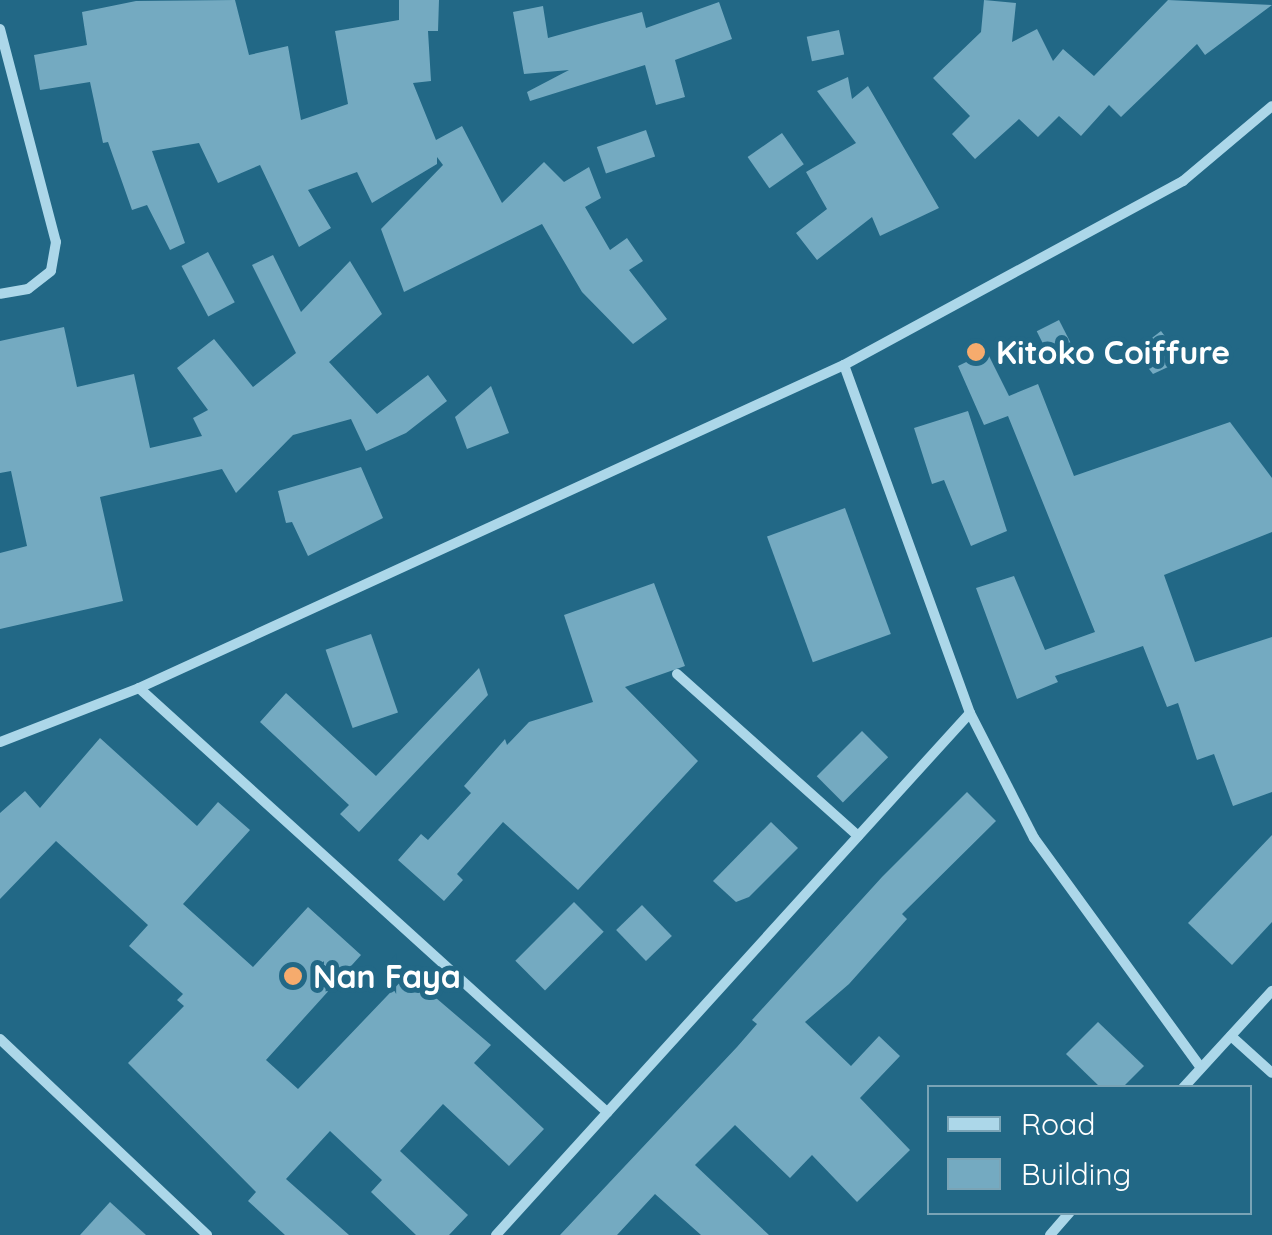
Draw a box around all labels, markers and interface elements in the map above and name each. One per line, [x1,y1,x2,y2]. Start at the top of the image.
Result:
place label: Kitoko Coiffure [996,333,1230,371]
marker: Kitoko Coiffure [965,341,987,363]
place label: Nan Faya [313,957,461,995]
marker: Nan Faya [282,965,304,987]
legend [927,1085,1252,1215]
text: Road [1021,1105,1095,1143]
text: Building [1021,1155,1131,1193]

